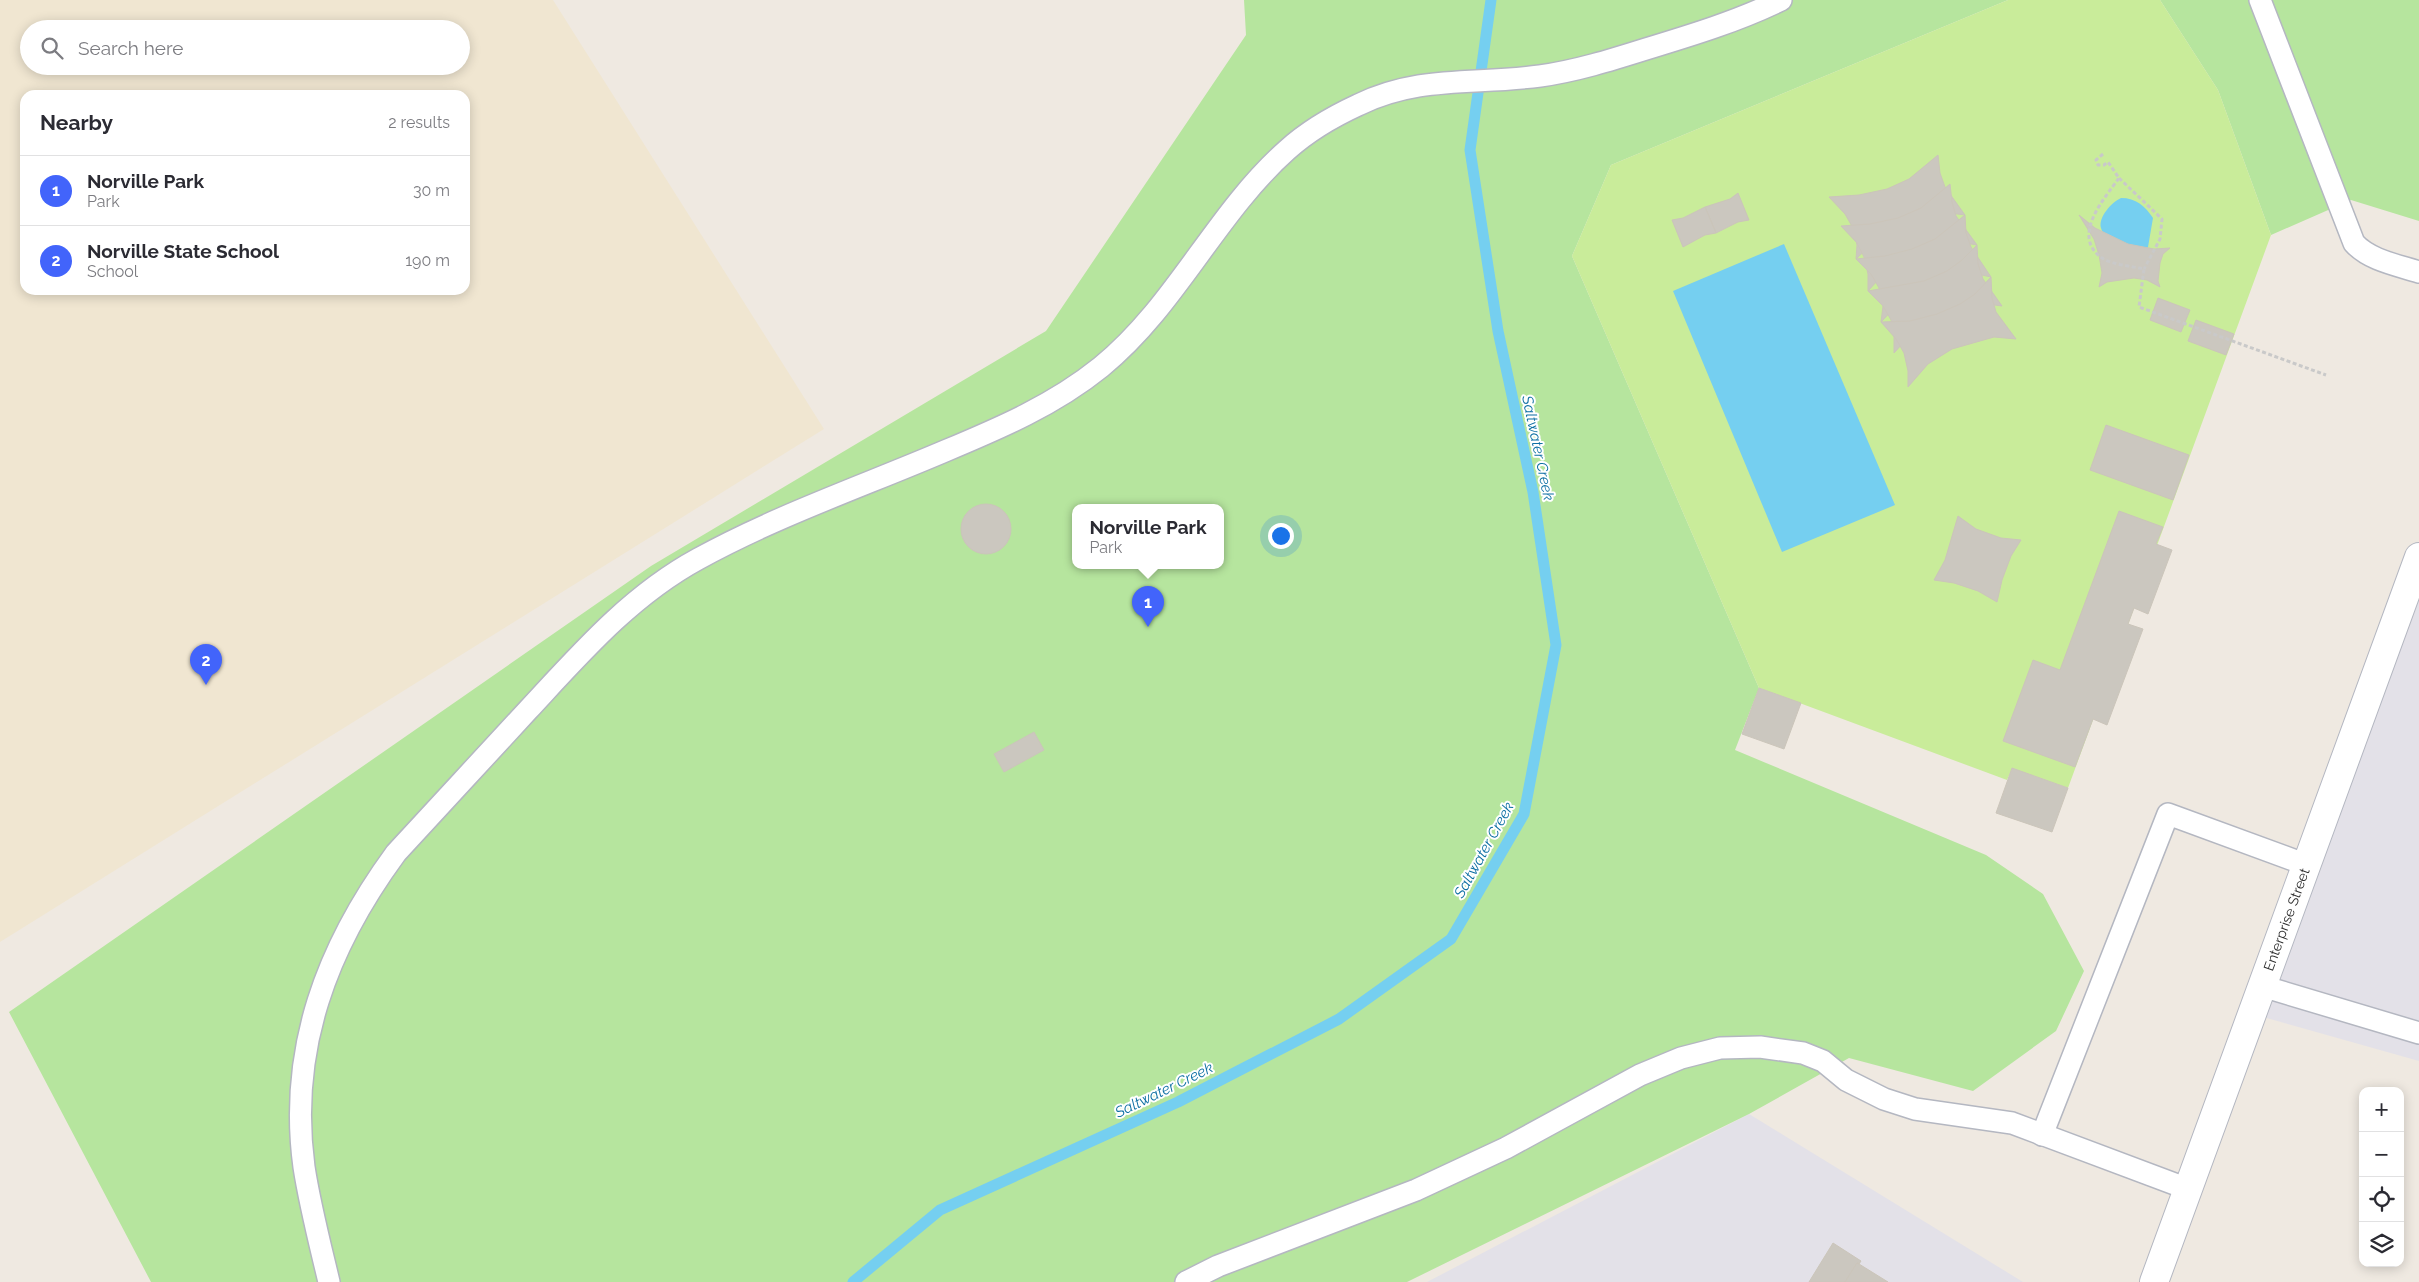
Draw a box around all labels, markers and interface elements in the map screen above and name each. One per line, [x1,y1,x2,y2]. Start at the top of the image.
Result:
search box [20,20,470,75]
icon: search [38,34,66,62]
text: Search here [78,37,184,59]
text: Nearby [40,110,113,135]
text: 2 results [388,113,450,132]
text: Norville Park [87,170,204,192]
text: 1 [52,181,60,200]
text: 30 m [413,181,450,200]
text: Park [87,192,120,211]
text: Norville State School [87,240,279,262]
text: 2 [51,251,61,270]
text: 190 m [405,251,450,270]
text: School [87,262,138,281]
water label: Saltwater Creek [1518,393,1558,502]
popup [1072,504,1224,569]
text: Norville Park [1089,516,1207,538]
your location [1268,523,1294,549]
text: Park [1089,538,1122,557]
pin: 1 [1132,586,1164,627]
pin: 2 [190,644,222,685]
water label: Saltwater Creek [1450,799,1518,902]
street label: Enterprise Street [2260,866,2313,973]
water label: Saltwater Creek [1111,1059,1216,1122]
map controls [2359,1087,2404,1267]
button: + [2359,1087,2404,1132]
button: − [2359,1132,2404,1177]
button: locate [2359,1177,2404,1222]
button: layers [2359,1222,2404,1267]

